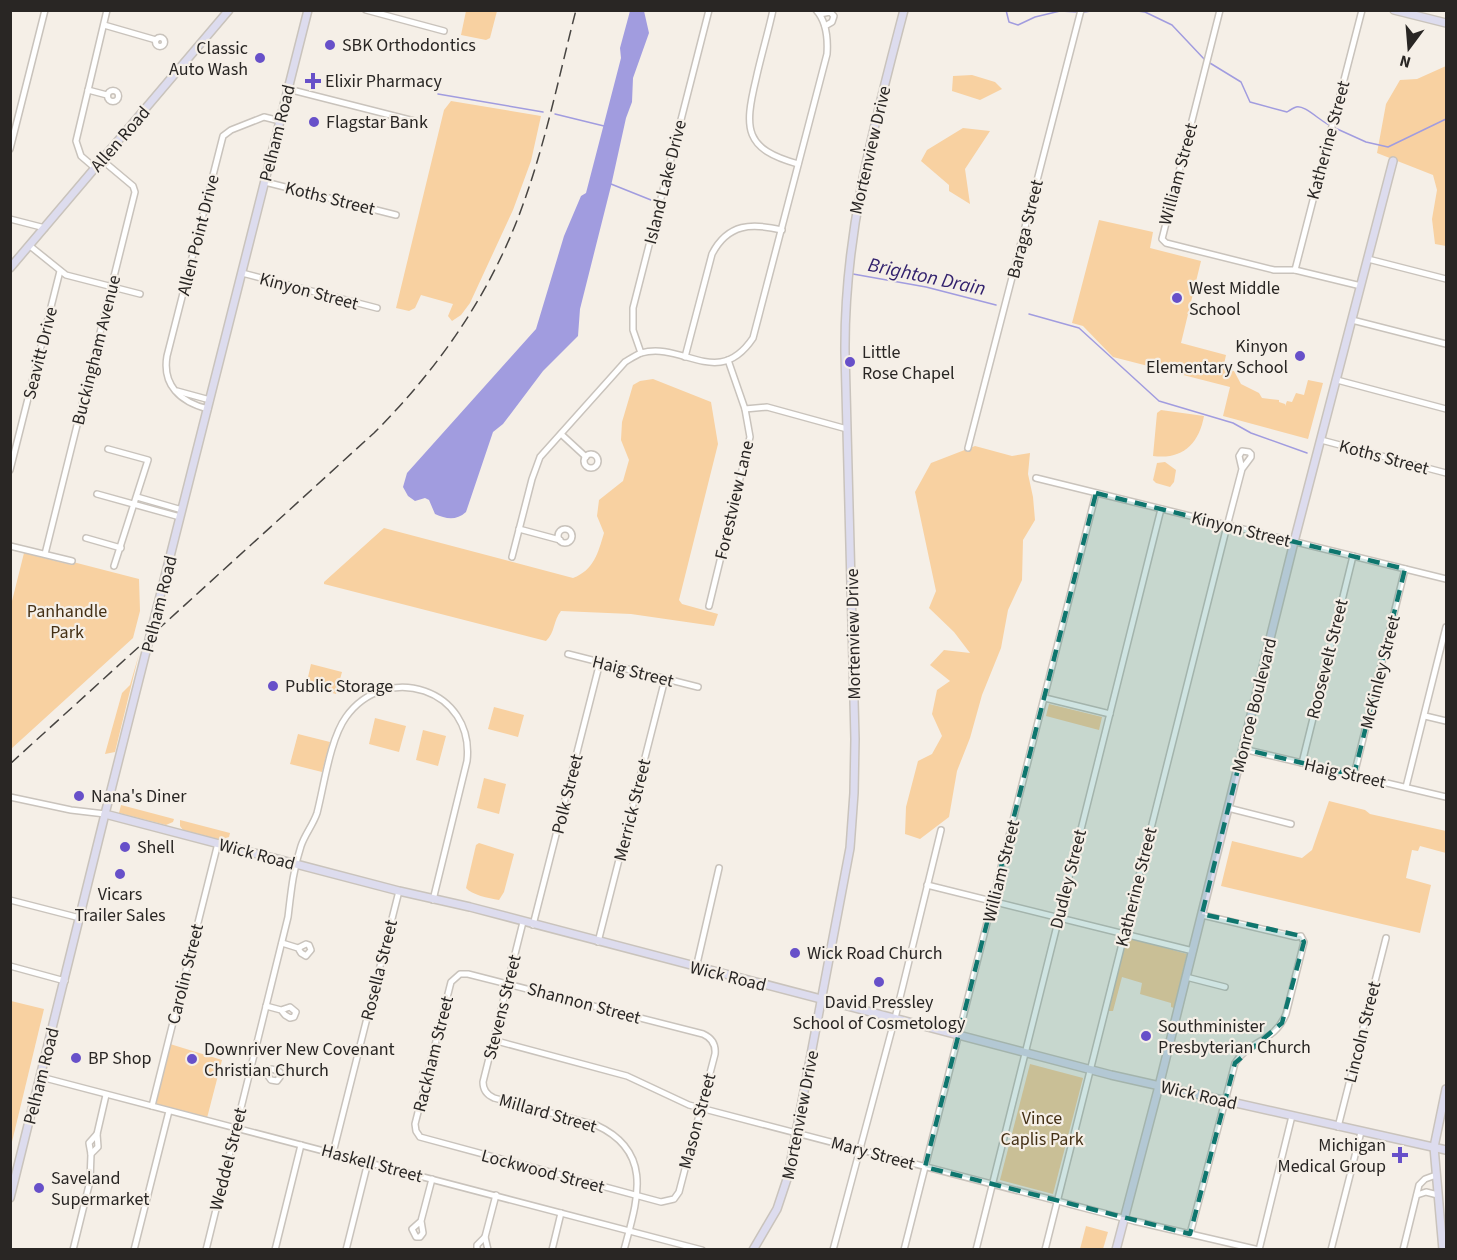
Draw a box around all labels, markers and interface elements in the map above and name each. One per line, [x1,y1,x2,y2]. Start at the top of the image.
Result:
north arrow [1379,18,1439,78]
place label: SBK Orthodontics [342,33,476,58]
place label: Classic Auto Wash [169,36,248,82]
marker: SBK Orthodontics [323,38,337,52]
text: N [1397,49,1413,73]
marker: Classic Auto Wash [253,51,267,65]
place label: Elixir Pharmacy [325,69,442,94]
marker: Elixir Pharmacy [306,74,320,88]
street label: Katherine Street [1301,78,1356,202]
street label: Pelham Road [253,82,302,184]
street label: Mortenview Drive [844,83,897,217]
street label: Allen Road [85,101,156,178]
place label: Flagstar Bank [326,110,428,135]
marker: Flagstar Bank [307,115,321,129]
street label: Island Lake Drive [638,117,693,247]
street label: William Street [1153,120,1204,228]
street label: Allen Point Drive [171,172,226,298]
street label: Koths Street [282,175,377,222]
street label: Baraga Street [1001,177,1050,281]
water label: Brighton Drain [865,251,988,303]
street label: Kinyon Street [257,266,361,317]
street label: Buckingham Avenue [66,272,127,428]
place label: West Middle School [1189,276,1280,322]
marker: West Middle School [1170,291,1184,305]
street label: Seavitt Drive [17,304,64,402]
place label: Kinyon Elementary School [1146,334,1288,380]
place label: Little Rose Chapel [862,340,955,386]
marker: Kinyon Elementary School [1293,349,1307,363]
marker: Little Rose Chapel [843,355,857,369]
street label: Koths Street [1336,434,1431,481]
street label: Forestview Lane [709,438,760,562]
street label: Kinyon Street [1189,505,1293,554]
street label: Pelham Road [135,553,184,655]
street label: Mortenview Drive [840,568,867,700]
street label: Roosevelt Street [1301,597,1354,722]
park label: Panhandle Park [27,599,107,645]
street label: McKinley Street [1354,612,1407,732]
street label: Monroe Boulevard [1226,635,1283,775]
street label: Haig Street [590,649,676,694]
place label: Public Storage [285,674,393,699]
marker: Public Storage [266,679,280,693]
street label: Polk Street [545,751,589,837]
street label: Haig Street [1302,752,1388,795]
street label: Merrick Street [608,756,657,864]
place label: Nana's Diner [91,784,187,809]
marker: Nana's Diner [72,789,86,803]
street label: William Street [977,817,1026,925]
street label: Katherine Street [1110,825,1163,949]
street label: Dudley Street [1044,827,1093,931]
street label: Wick Road [216,832,298,877]
place label: Shell [137,835,175,860]
marker: Shell [118,840,132,854]
marker: Vicars Trailer Sales [113,867,127,881]
place label: Vicars Trailer Sales [74,882,166,928]
street label: Rosella Street [355,917,404,1023]
street label: Carolin Street [161,921,210,1027]
place label: Wick Road Church [807,941,942,966]
marker: Wick Road Church [788,946,802,960]
street label: Stevens Street [477,952,528,1062]
street label: Wick Road [687,955,769,998]
marker: David Pressley School of Cosmetology [872,975,886,989]
street label: Shannon Street [524,976,643,1031]
street label: Lincoln Street [1338,979,1387,1085]
place label: David Pressley School of Cosmetology [793,990,966,1036]
street label: Rackham Street [407,993,460,1115]
place label: Southminister Presbyterian Church [1158,1014,1311,1060]
street label: Pelham Road [17,1025,66,1127]
marker: Southminister Presbyterian Church [1139,1029,1153,1043]
place label: Downriver New Covenant Christian Church [204,1037,395,1083]
place label: BP Shop [88,1046,152,1071]
street label: Mortenview Drive [776,1048,825,1182]
marker: BP Shop [69,1051,83,1065]
marker: Downriver New Covenant Christian Church [185,1052,199,1066]
street label: Mason Street [673,1071,722,1172]
street label: Wick Road [1158,1075,1240,1116]
street label: Millard Street [496,1088,600,1139]
street label: Weddel Street [204,1105,253,1213]
park label: Vince Caplis Park [1000,1106,1084,1152]
street label: Mary Street [828,1130,918,1177]
place label: Michigan Medical Group [1278,1133,1386,1179]
street label: Haskell Street [319,1138,425,1189]
street label: Lockwood Street [479,1143,607,1200]
marker: Michigan Medical Group [1391,1146,1409,1164]
place label: Saveland Supermarket [51,1166,149,1212]
marker: Saveland Supermarket [32,1181,46,1195]

